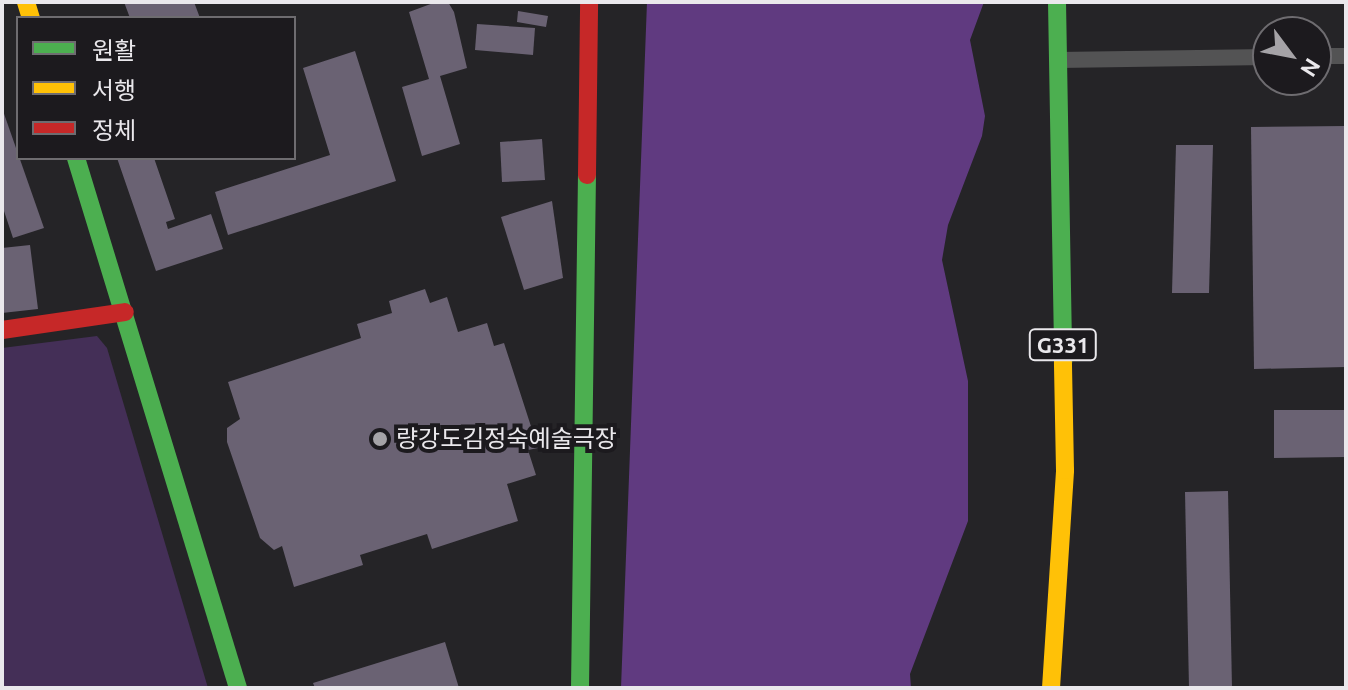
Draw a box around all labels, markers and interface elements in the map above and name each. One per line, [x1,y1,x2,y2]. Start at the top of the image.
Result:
legend [16,16,296,160]
north arrow [1252,16,1332,96]
text: 원활 [92,37,136,64]
text: N [1296,54,1326,82]
text: 서행 [92,77,136,104]
text: 정체 [92,117,136,144]
road number: G331 [1027,327,1099,363]
place label: 량강도김정숙예술극장 [396,425,617,453]
marker: 량강도김정숙예술극장 [371,430,389,448]

